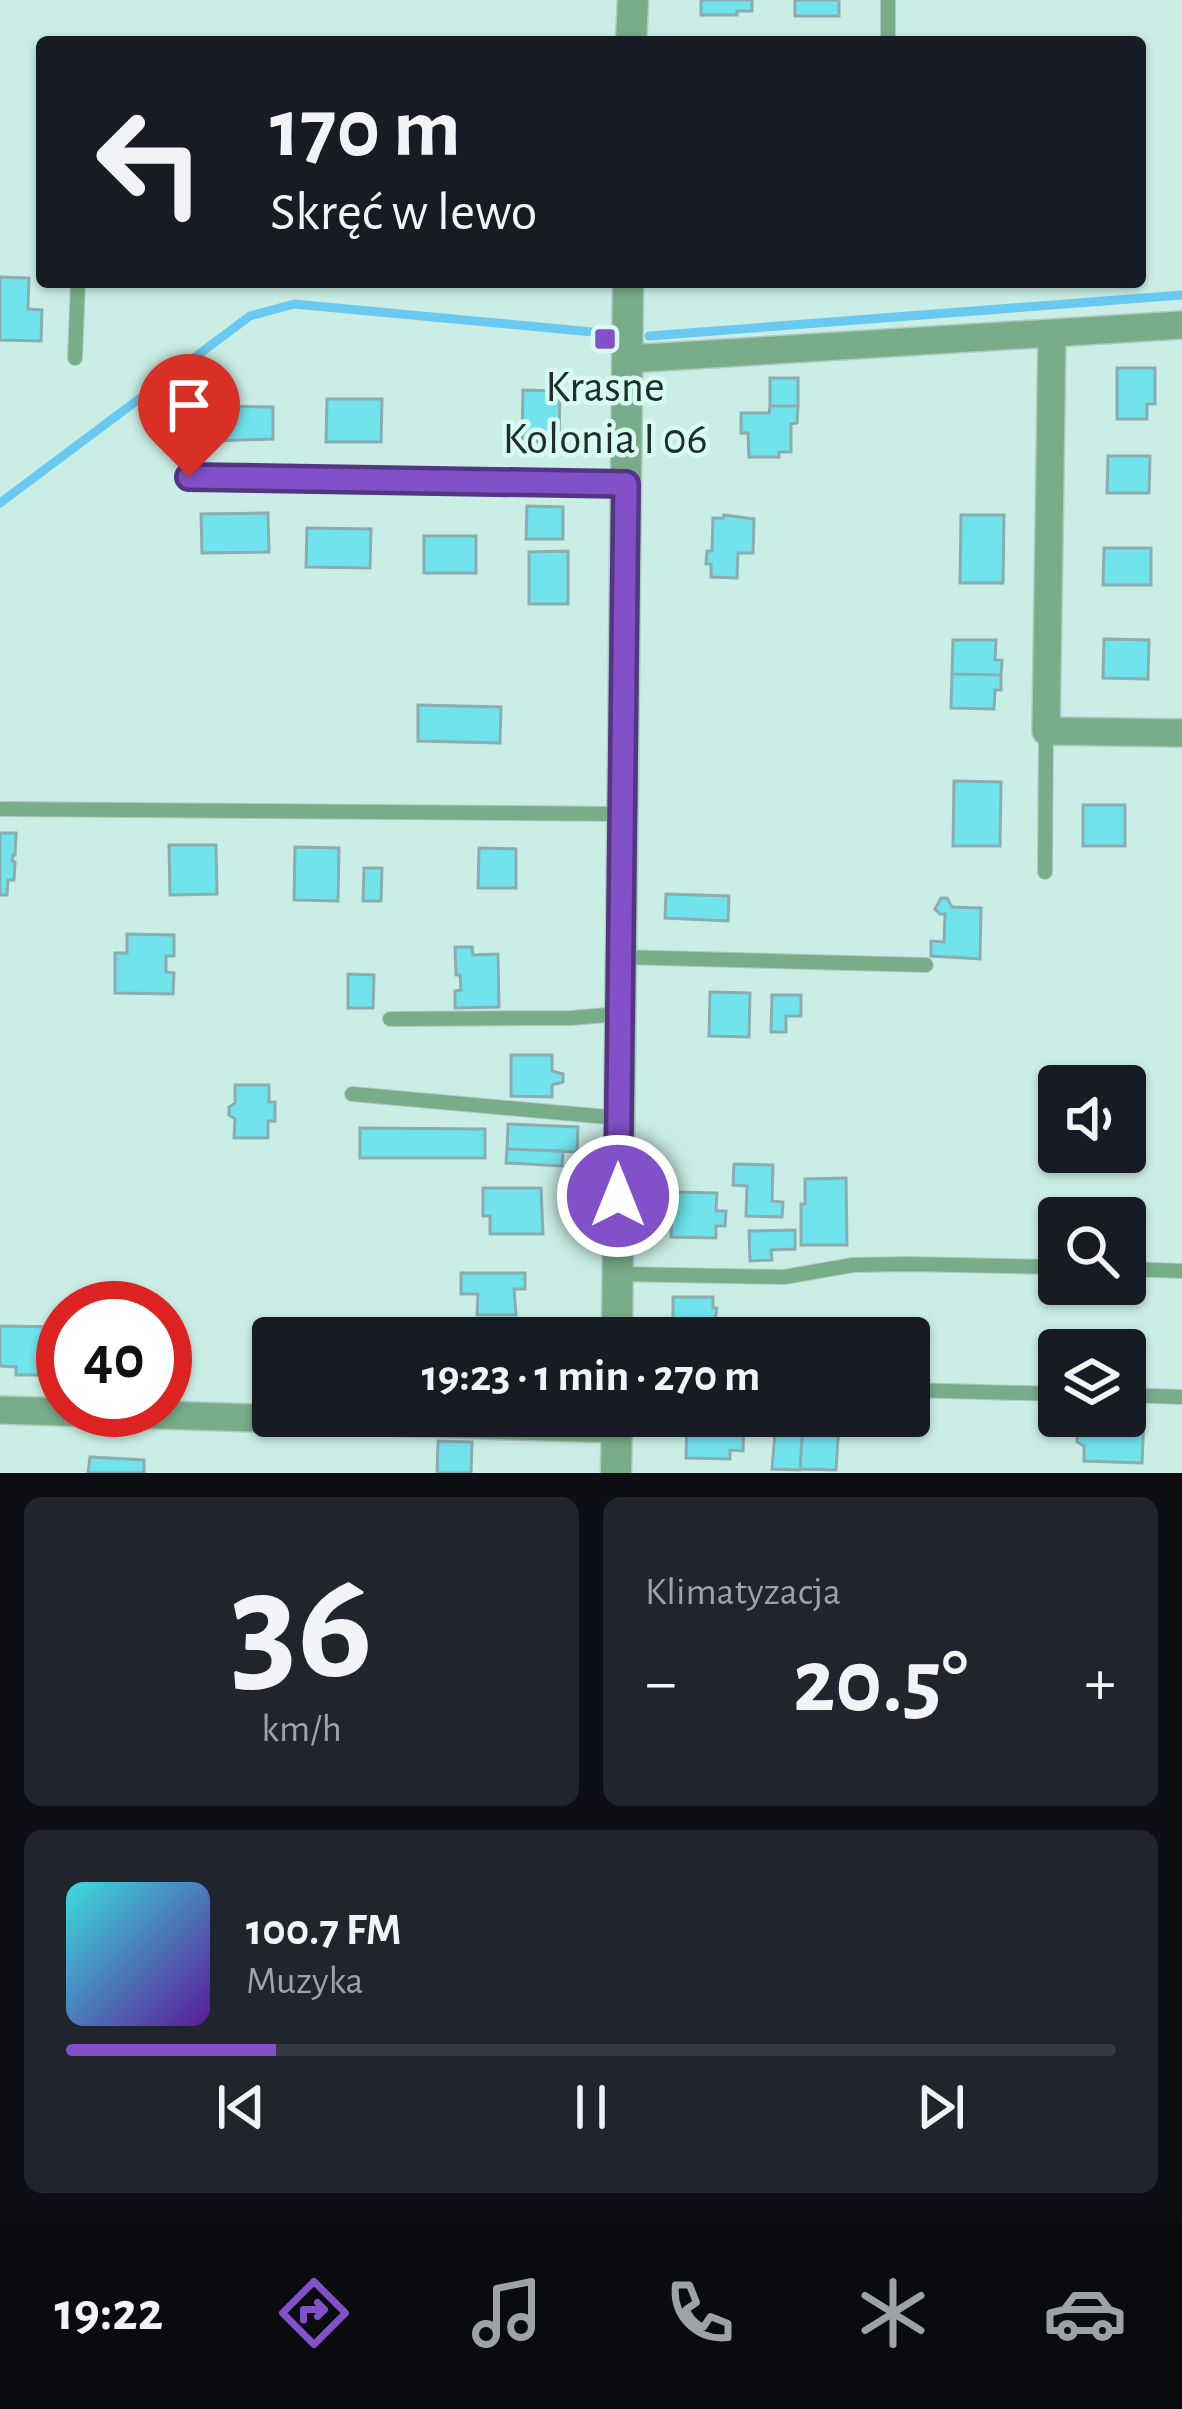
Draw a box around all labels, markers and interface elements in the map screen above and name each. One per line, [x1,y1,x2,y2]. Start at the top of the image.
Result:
icon: left [72,84,228,240]
text: 170 m [270,88,461,172]
text: Skręć w lewo [270,186,537,240]
marker: Krasne Kolonia I 06 [592,326,618,352]
pin [138,354,240,477]
place label: Krasne Kolonia I 06 [502,365,708,462]
icon: arrive [156,372,222,438]
map controls [1038,1065,1146,1437]
button: sound [1038,1065,1146,1173]
position arrow [555,1133,681,1259]
button: search [1038,1197,1146,1305]
speed limit sign: 40 [36,1281,192,1437]
button: layers [1038,1329,1146,1437]
text: 19:23 · 1 min · 270 m [422,1354,760,1399]
text: 36 [230,1550,373,1706]
text: Klimatyzacja [645,1573,841,1612]
text: 20.5° [793,1638,968,1728]
text: − [645,1650,677,1716]
text: + [1084,1650,1116,1716]
text: km/h [261,1710,342,1749]
text: 100.7 FM [246,1908,402,1953]
text: Muzyka [246,1962,364,2001]
icon: previous [208,2074,274,2140]
icon: pause [558,2074,624,2140]
icon: next [908,2074,974,2140]
icon: directions [272,2271,356,2355]
icon: music [465,2271,549,2355]
icon: phone [658,2271,742,2355]
icon: climate [851,2271,935,2355]
icon: car [1043,2271,1127,2355]
text: 19:22 [54,2286,163,2340]

